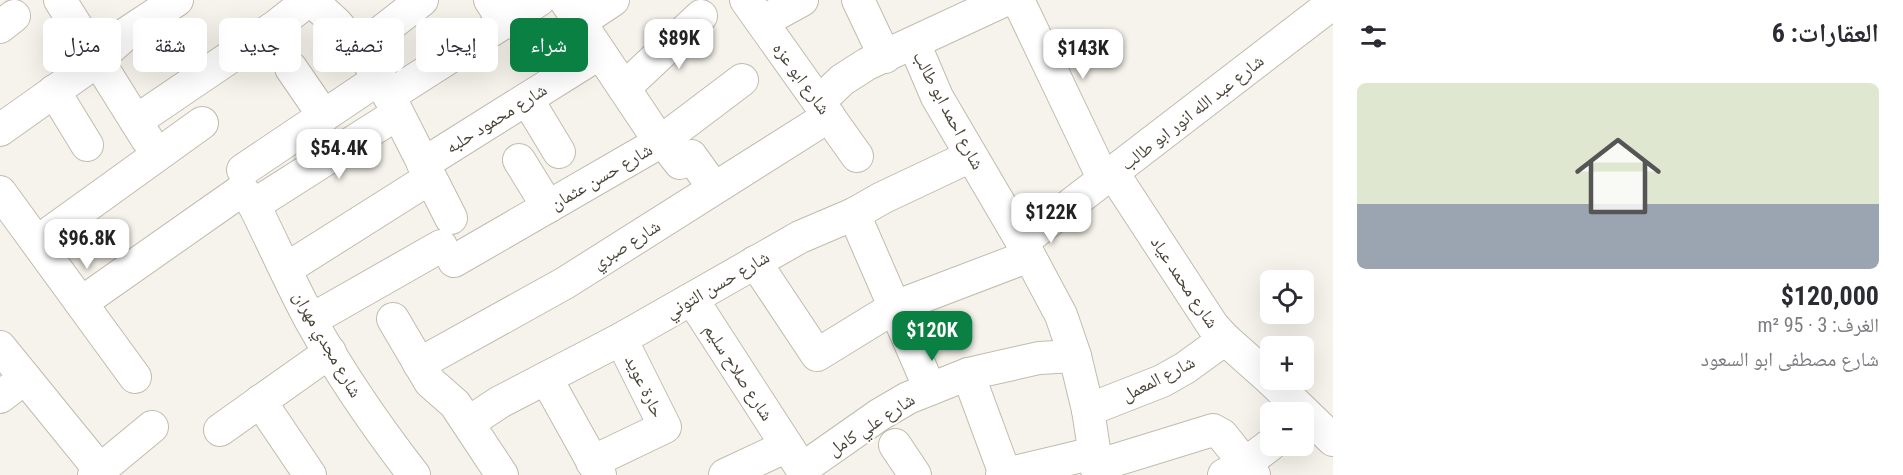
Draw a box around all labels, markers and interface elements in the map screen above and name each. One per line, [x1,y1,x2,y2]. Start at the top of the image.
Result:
chip: منزل [43,18,121,72]
chip: شقة [133,18,207,72]
chip: جديد [219,18,301,72]
chip: تصفية [313,18,404,72]
chip: إيجار [416,18,498,72]
chip: شراء [510,18,588,72]
text: العقارات: 6 [1772,18,1879,48]
pin: $89K [643,19,715,70]
icon: filters [1357,20,1390,53]
text: $89K [658,26,700,50]
pin: $143K [1041,29,1125,80]
text: $143K [1057,36,1109,60]
street label: شارع ابو عزه [768,38,835,119]
street label: شارع احمد ابو طالب [908,47,989,173]
street label: شارع عبد الله انور ابو طالب [1116,50,1268,175]
street label: شارع محمود حلبه [442,79,551,158]
icon: home [1564,122,1672,230]
pin: $54.4K [290,129,388,180]
text: $54.4K [310,136,368,160]
street label: شارع حسن عثمان [546,138,656,215]
pin: $122K [1009,193,1093,244]
text: $122K [1025,200,1077,224]
street label: شارع صبري [588,215,666,277]
pin: $96.8K [38,219,136,270]
text: $96.8K [58,226,116,250]
street label: شارع محمد عياد [1146,232,1223,332]
street label: شارع حسن التوني [661,246,775,326]
map controls [1260,270,1314,456]
button: locate [1260,270,1314,324]
text: $120,000 [1781,281,1879,311]
street label: شارع مجدي مهران [285,287,367,403]
pin: $120K [890,311,974,362]
text: الغرف: 3 · 95 m² [1757,313,1879,337]
text: $120K [906,318,958,342]
street label: شارع صلاح سليم [698,320,778,425]
button: + [1260,336,1314,390]
text: شارع مصطفى ابو السعود [1701,347,1879,371]
street label: حارة عويد [621,351,669,421]
street label: شارع المعمل [1118,351,1199,406]
street label: شارع علي كامل [824,388,921,464]
button: − [1260,402,1314,456]

